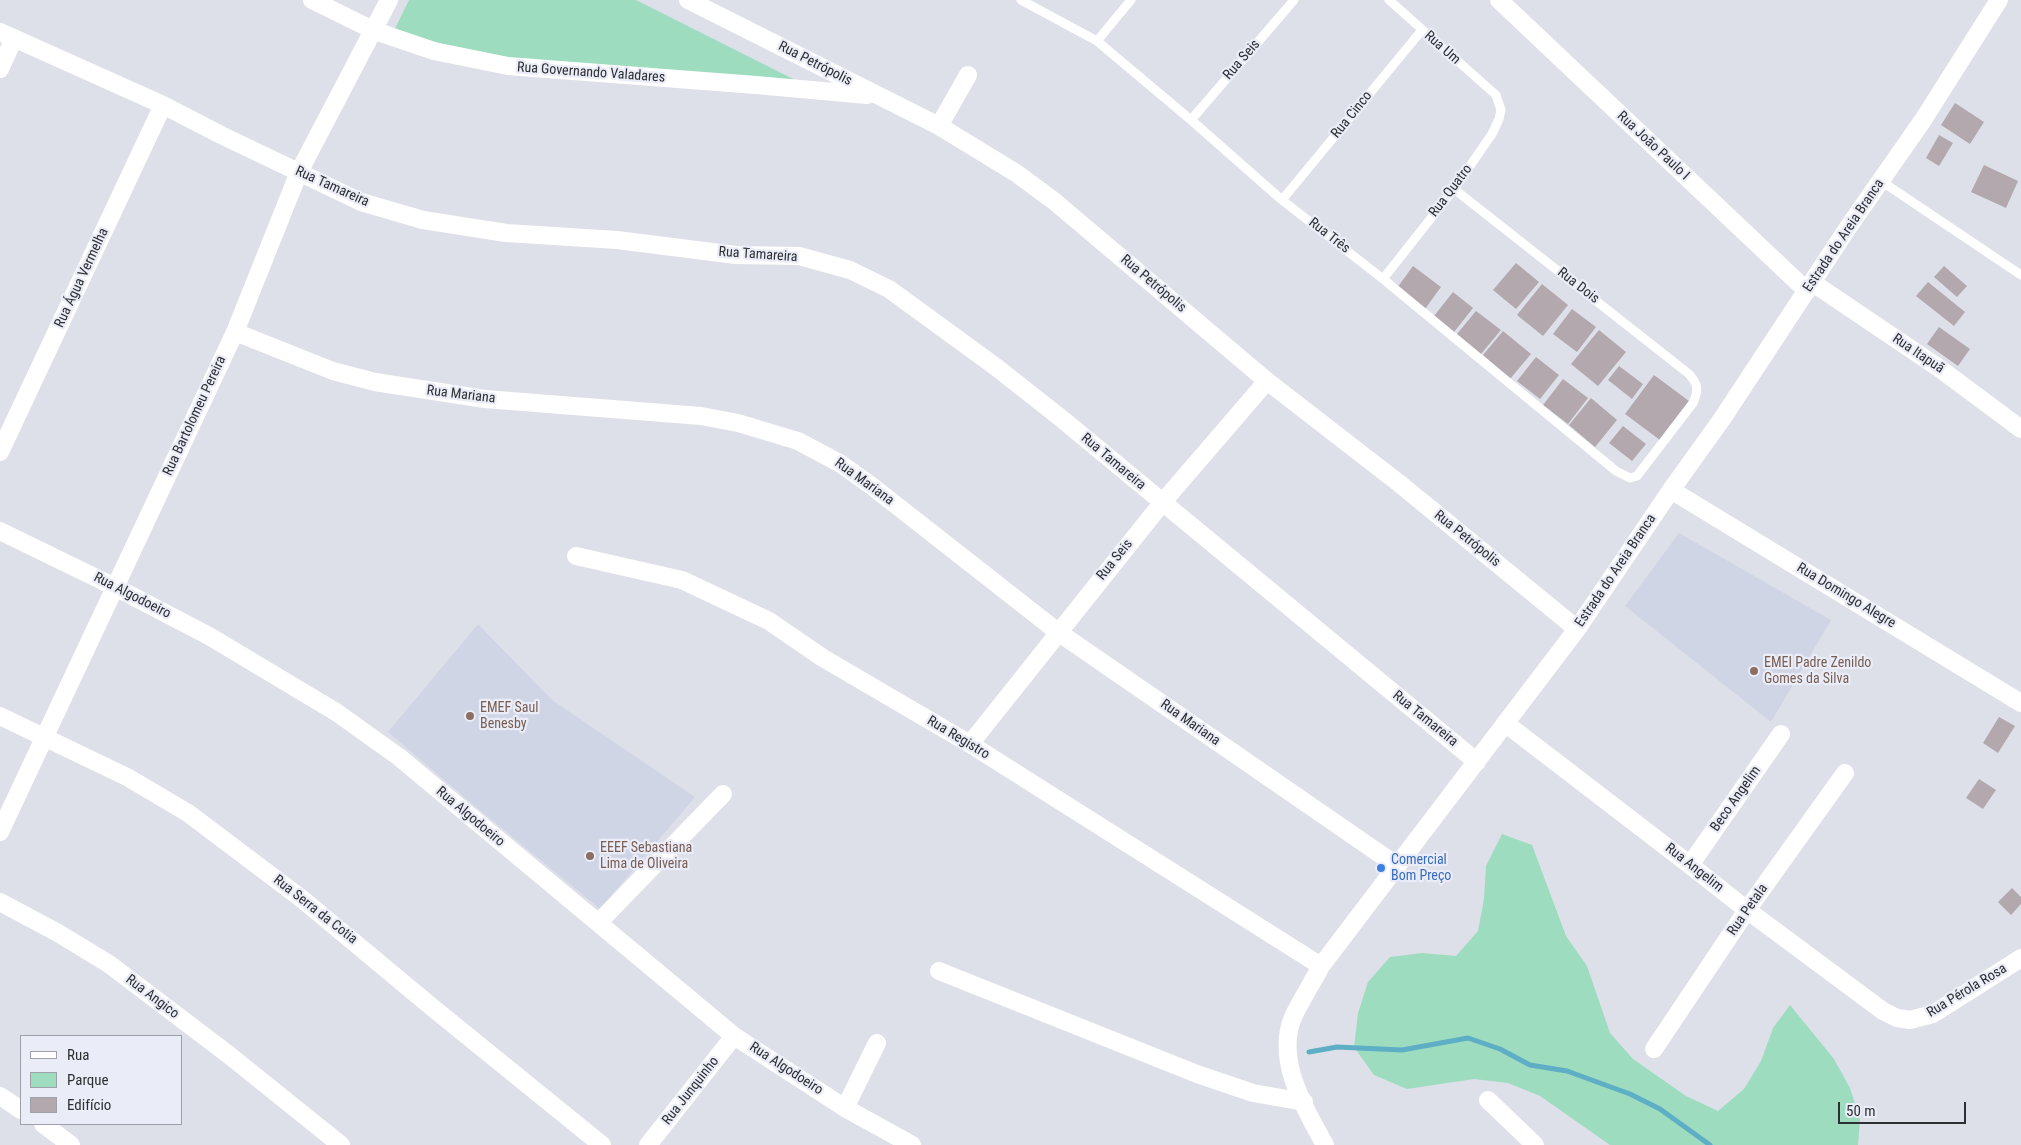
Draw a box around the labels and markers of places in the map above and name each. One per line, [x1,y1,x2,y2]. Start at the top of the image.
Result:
place label: EMEI Padre Zenildo Gomes da Silva [1764,655,1871,688]
marker: EMEI Padre Zenildo Gomes da Silva [1748,665,1760,677]
place label: EMEF Saul Benesby [480,700,538,732]
marker: EMEF Saul Benesby [464,710,476,722]
place label: EEEF Sebastiana Lima de Oliveira [600,840,692,872]
marker: EEEF Sebastiana Lima de Oliveira [584,850,596,862]
place label: Comercial Bom Preço [1391,852,1451,884]
marker: Comercial Bom Preço [1375,862,1387,874]

